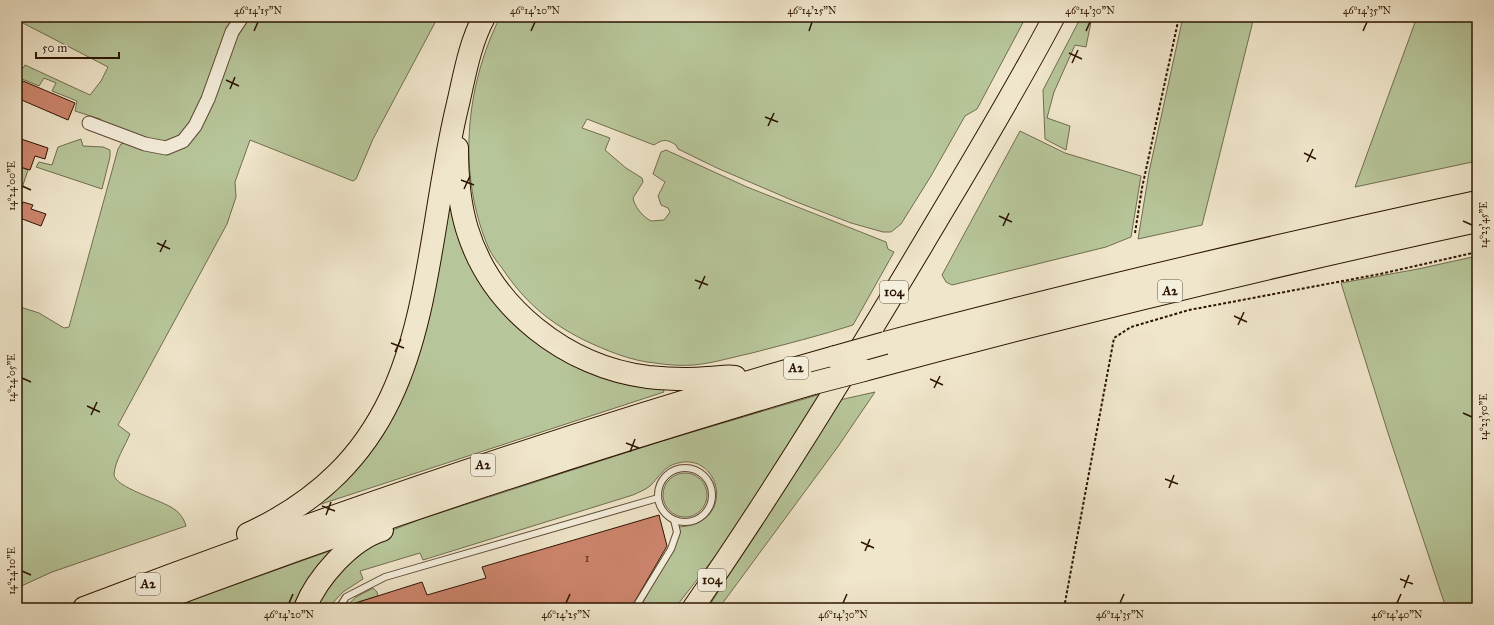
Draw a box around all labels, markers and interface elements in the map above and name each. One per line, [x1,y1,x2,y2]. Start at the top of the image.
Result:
text: 46°14'15"N [234,5,283,17]
text: 46°14'20"N [510,5,561,17]
text: 46°14'25"N [788,5,837,17]
text: 46°14'30"N [1065,5,1115,17]
text: 46°14'35"N [1343,5,1392,17]
scale bar [36,34,119,60]
text: 50 m [42,41,67,55]
text: 14°24'00"E [6,161,18,211]
text: 14°23'45"E [1478,202,1490,248]
road number: A2 [1158,280,1182,302]
road number: 104 [880,281,908,303]
text: 14°24'05"E [6,354,18,402]
road number: A2 [784,357,808,379]
text: 14°23'50"E [1478,394,1490,440]
road number: A2 [471,454,495,476]
text: 14°24'10"E [6,547,18,595]
house number: 1 [585,551,590,565]
road number: 104 [698,569,726,591]
road number: A2 [136,573,160,595]
text: 46°14'20"N [264,609,315,621]
text: 46°14'25"N [542,609,591,621]
text: 46°14'30"N [818,609,868,621]
text: 46°14'35"N [1096,609,1145,621]
text: 46°14'40"N [1372,609,1423,621]

